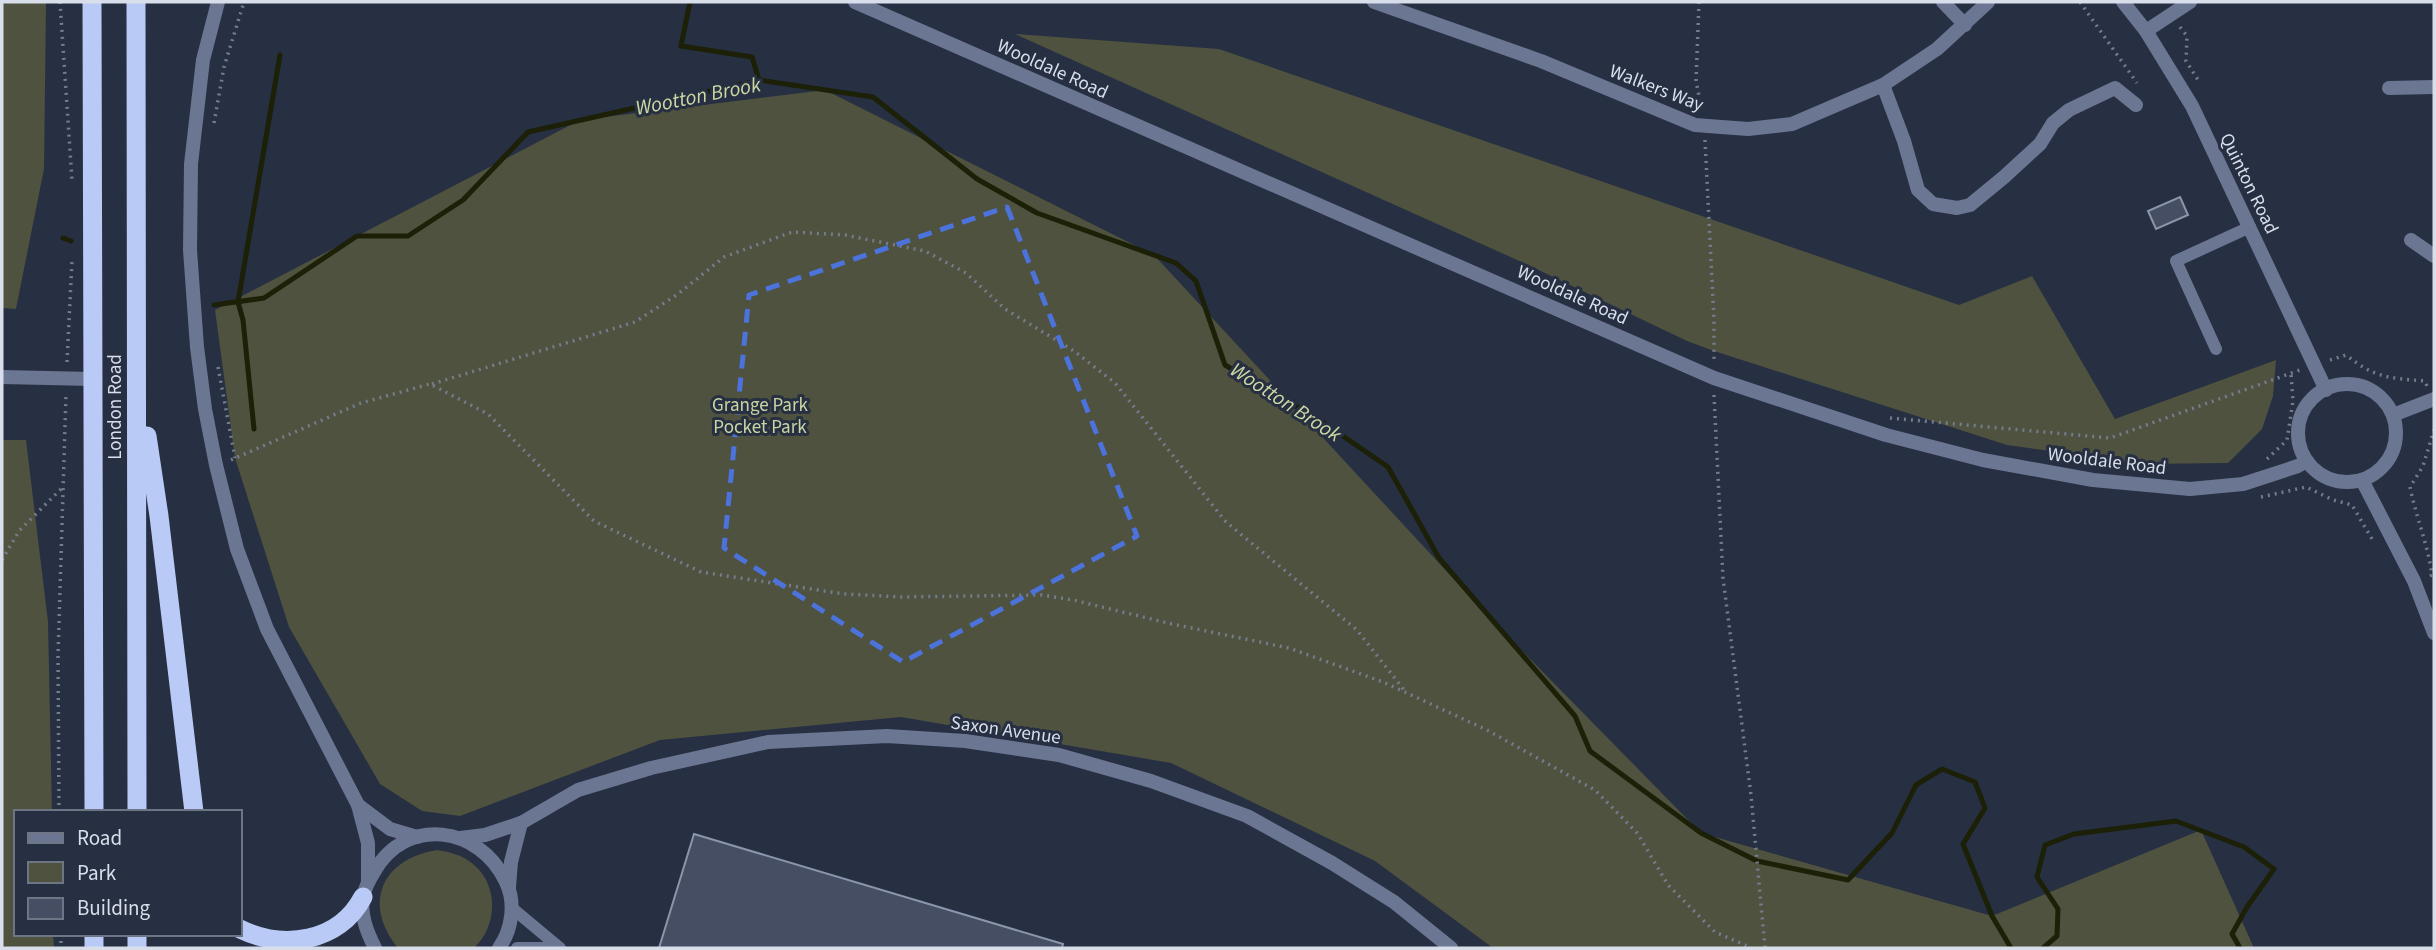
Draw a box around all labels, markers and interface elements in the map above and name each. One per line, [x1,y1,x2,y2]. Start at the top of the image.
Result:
street label: Wooldale Road [992,33,1112,106]
street label: Walkers Way [1605,58,1708,119]
water label: Wootton Brook [633,69,764,123]
street label: Quinton Road [2213,129,2285,239]
street label: Wooldale Road [1512,259,1632,332]
street label: London Road [102,354,129,460]
water label: Wootton Brook [1224,355,1348,450]
park label: Grange Park Pocket Park [712,392,809,441]
street label: Wooldale Road [2046,441,2168,482]
street label: Saxon Avenue [949,709,1063,752]
legend [14,810,242,936]
text: Road [77,823,122,853]
text: Park [77,858,117,888]
text: Building [77,893,151,923]

